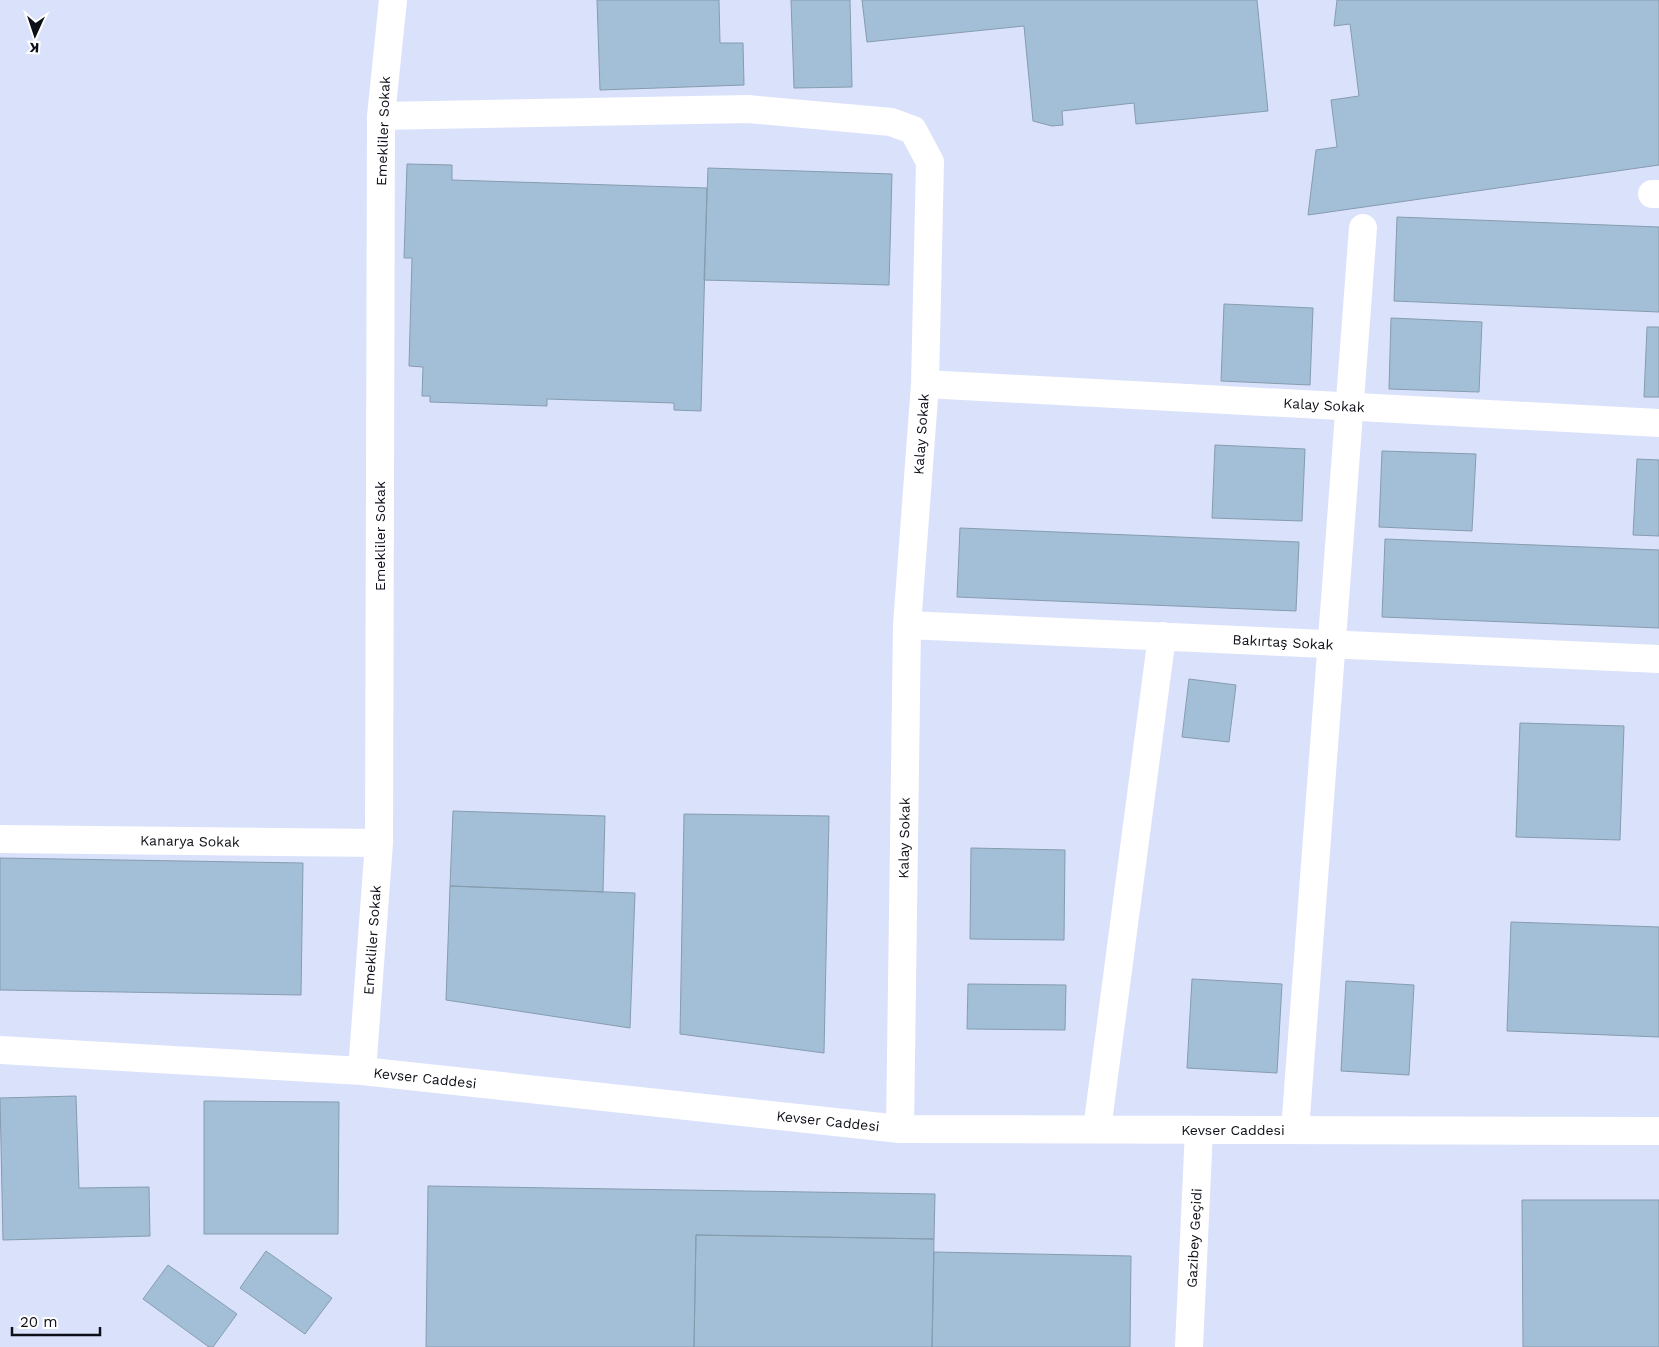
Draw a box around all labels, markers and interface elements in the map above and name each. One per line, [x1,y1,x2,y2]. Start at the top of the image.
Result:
north arrow [10,10,60,60]
text: K [29,40,40,56]
street label: Emekliler Sokak [373,76,393,186]
street label: Kalay Sokak [910,393,932,475]
street label: Kalay Sokak [1283,395,1365,415]
street label: Emekliler Sokak [372,481,388,591]
street label: Bakırtaş Sokak [1232,631,1334,653]
street label: Kalay Sokak [895,797,913,879]
street label: Kanarya Sokak [140,832,240,850]
street label: Emekliler Sokak [360,885,384,995]
street label: Kevser Caddesi [373,1065,477,1091]
street label: Kevser Caddesi [776,1108,880,1134]
street label: Kevser Caddesi [1181,1122,1285,1138]
street label: Gazibey Geçidi [1183,1188,1205,1288]
scale bar [12,1304,100,1336]
text: 20 m [20,1313,58,1331]

